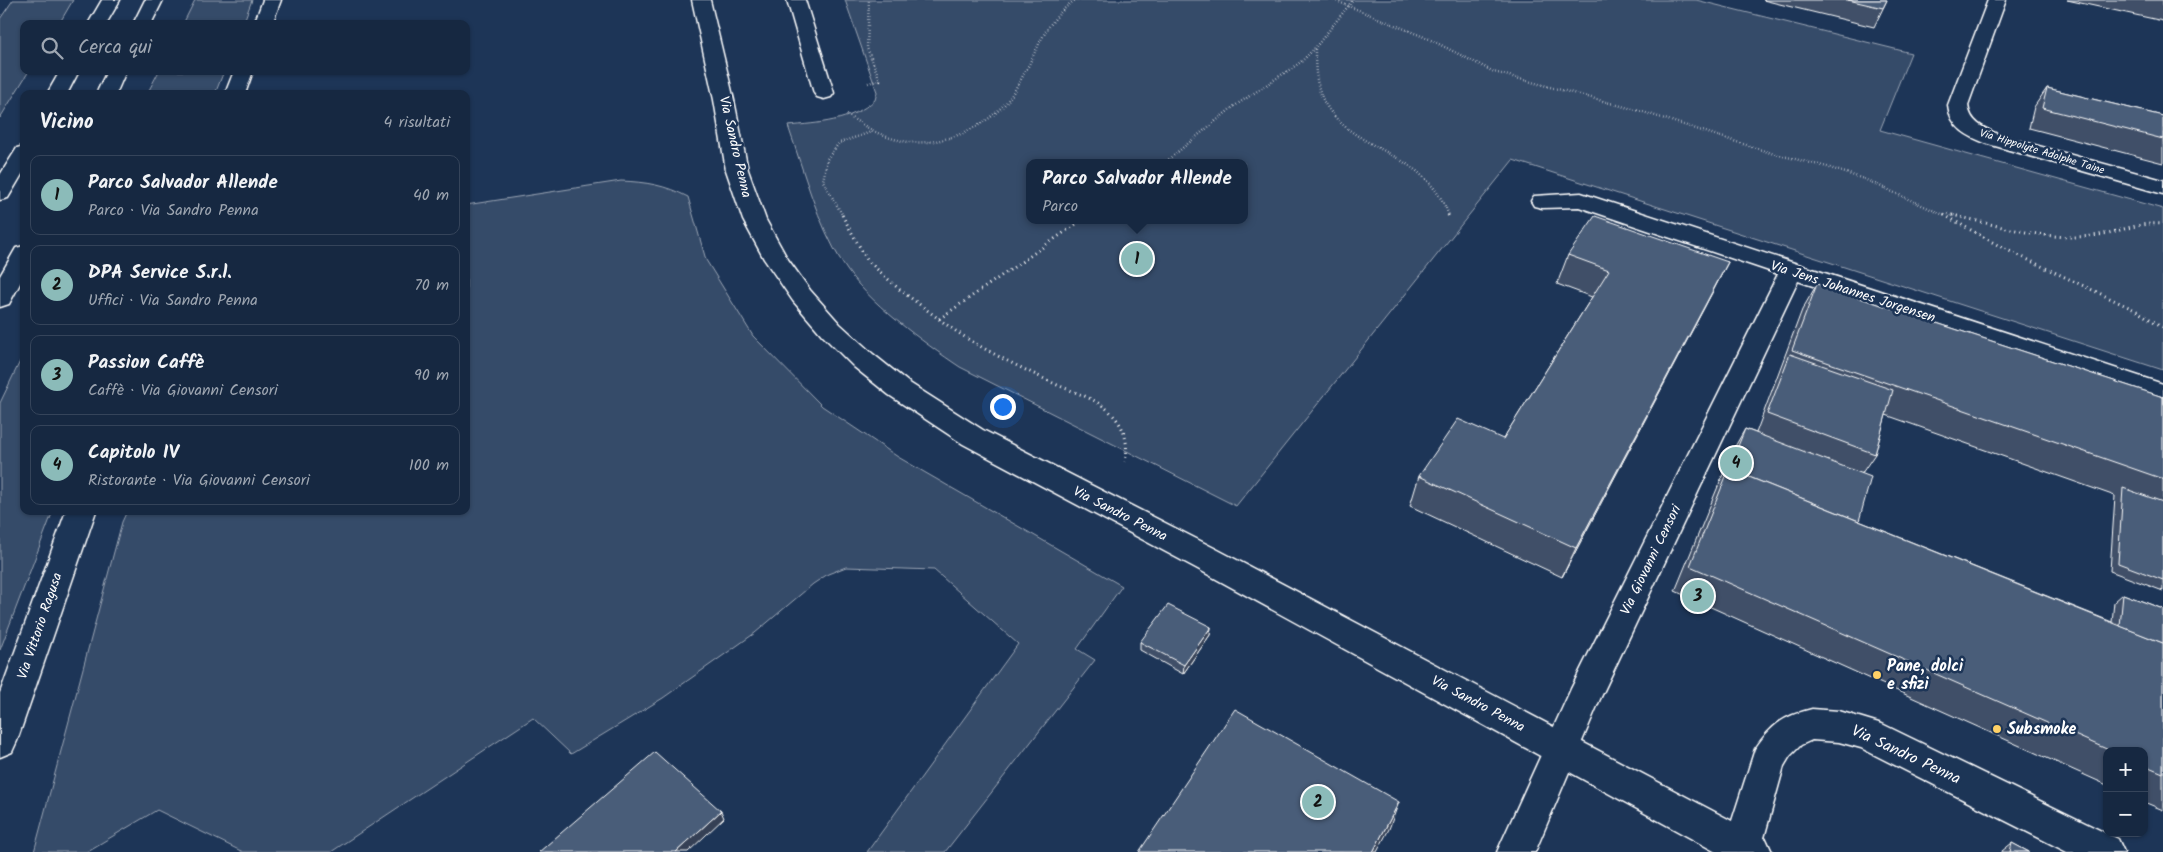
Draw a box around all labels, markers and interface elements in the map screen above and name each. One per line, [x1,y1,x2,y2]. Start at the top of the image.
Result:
search box [20,20,470,75]
text: Cerca qui [78,33,152,63]
icon: search [38,34,66,62]
street label: Via Sandro Penna [713,94,757,200]
text: Vicino [40,106,94,139]
text: 4 risultati [384,110,450,135]
street label: Via Hippolyte Adolphe Taine [1977,124,2107,180]
popup [1026,159,1248,224]
text: Parco Salvador Allende [1042,164,1232,194]
text: Parco Salvador Allende [88,168,278,198]
text: 1 [55,183,59,208]
text: 40 m [413,183,449,208]
text: Parco [1042,194,1078,219]
text: Parco · Via Sandro Penna [88,198,259,223]
pin: 1 [1121,240,1153,278]
street label: Via Jens Johannes Jorgensen [1768,255,1938,329]
text: DPA Service S.r.l. [88,258,232,288]
text: 2 [52,273,62,298]
text: 70 m [414,273,449,298]
text: Uffici · Via Sandro Penna [88,288,258,313]
text: Passion Caffè [88,348,204,378]
text: 3 [53,363,61,388]
text: 90 m [414,363,449,388]
text: Caffè · Via Giovanni Censori [88,378,278,403]
your location [990,394,1016,420]
text: Capitolo IV [88,438,179,468]
pin: 4 [1720,444,1752,482]
text: 4 [53,453,61,478]
text: 100 m [409,453,449,478]
text: Ristorante · Via Giovanni Censori [88,468,310,493]
street label: Via Sandro Penna [1069,481,1171,547]
street label: Via Giovanni Censori [1615,501,1687,619]
street label: Via Vittorio Ragusa [11,570,69,682]
pin: 3 [1682,577,1714,615]
place label: Pane, dolci e sfizi [1887,654,1964,697]
marker: Pane, dolci e sfizi [1871,669,1883,681]
street label: Via Sandro Penna [1427,670,1529,738]
place label: Subsmoke [2007,717,2076,742]
street label: Via Sandro Penna [1847,719,1965,791]
marker: Subsmoke [1991,723,2003,735]
map controls [2103,747,2148,837]
button: + [2103,747,2148,792]
pin: 2 [1302,783,1334,821]
button: − [2103,792,2148,837]

